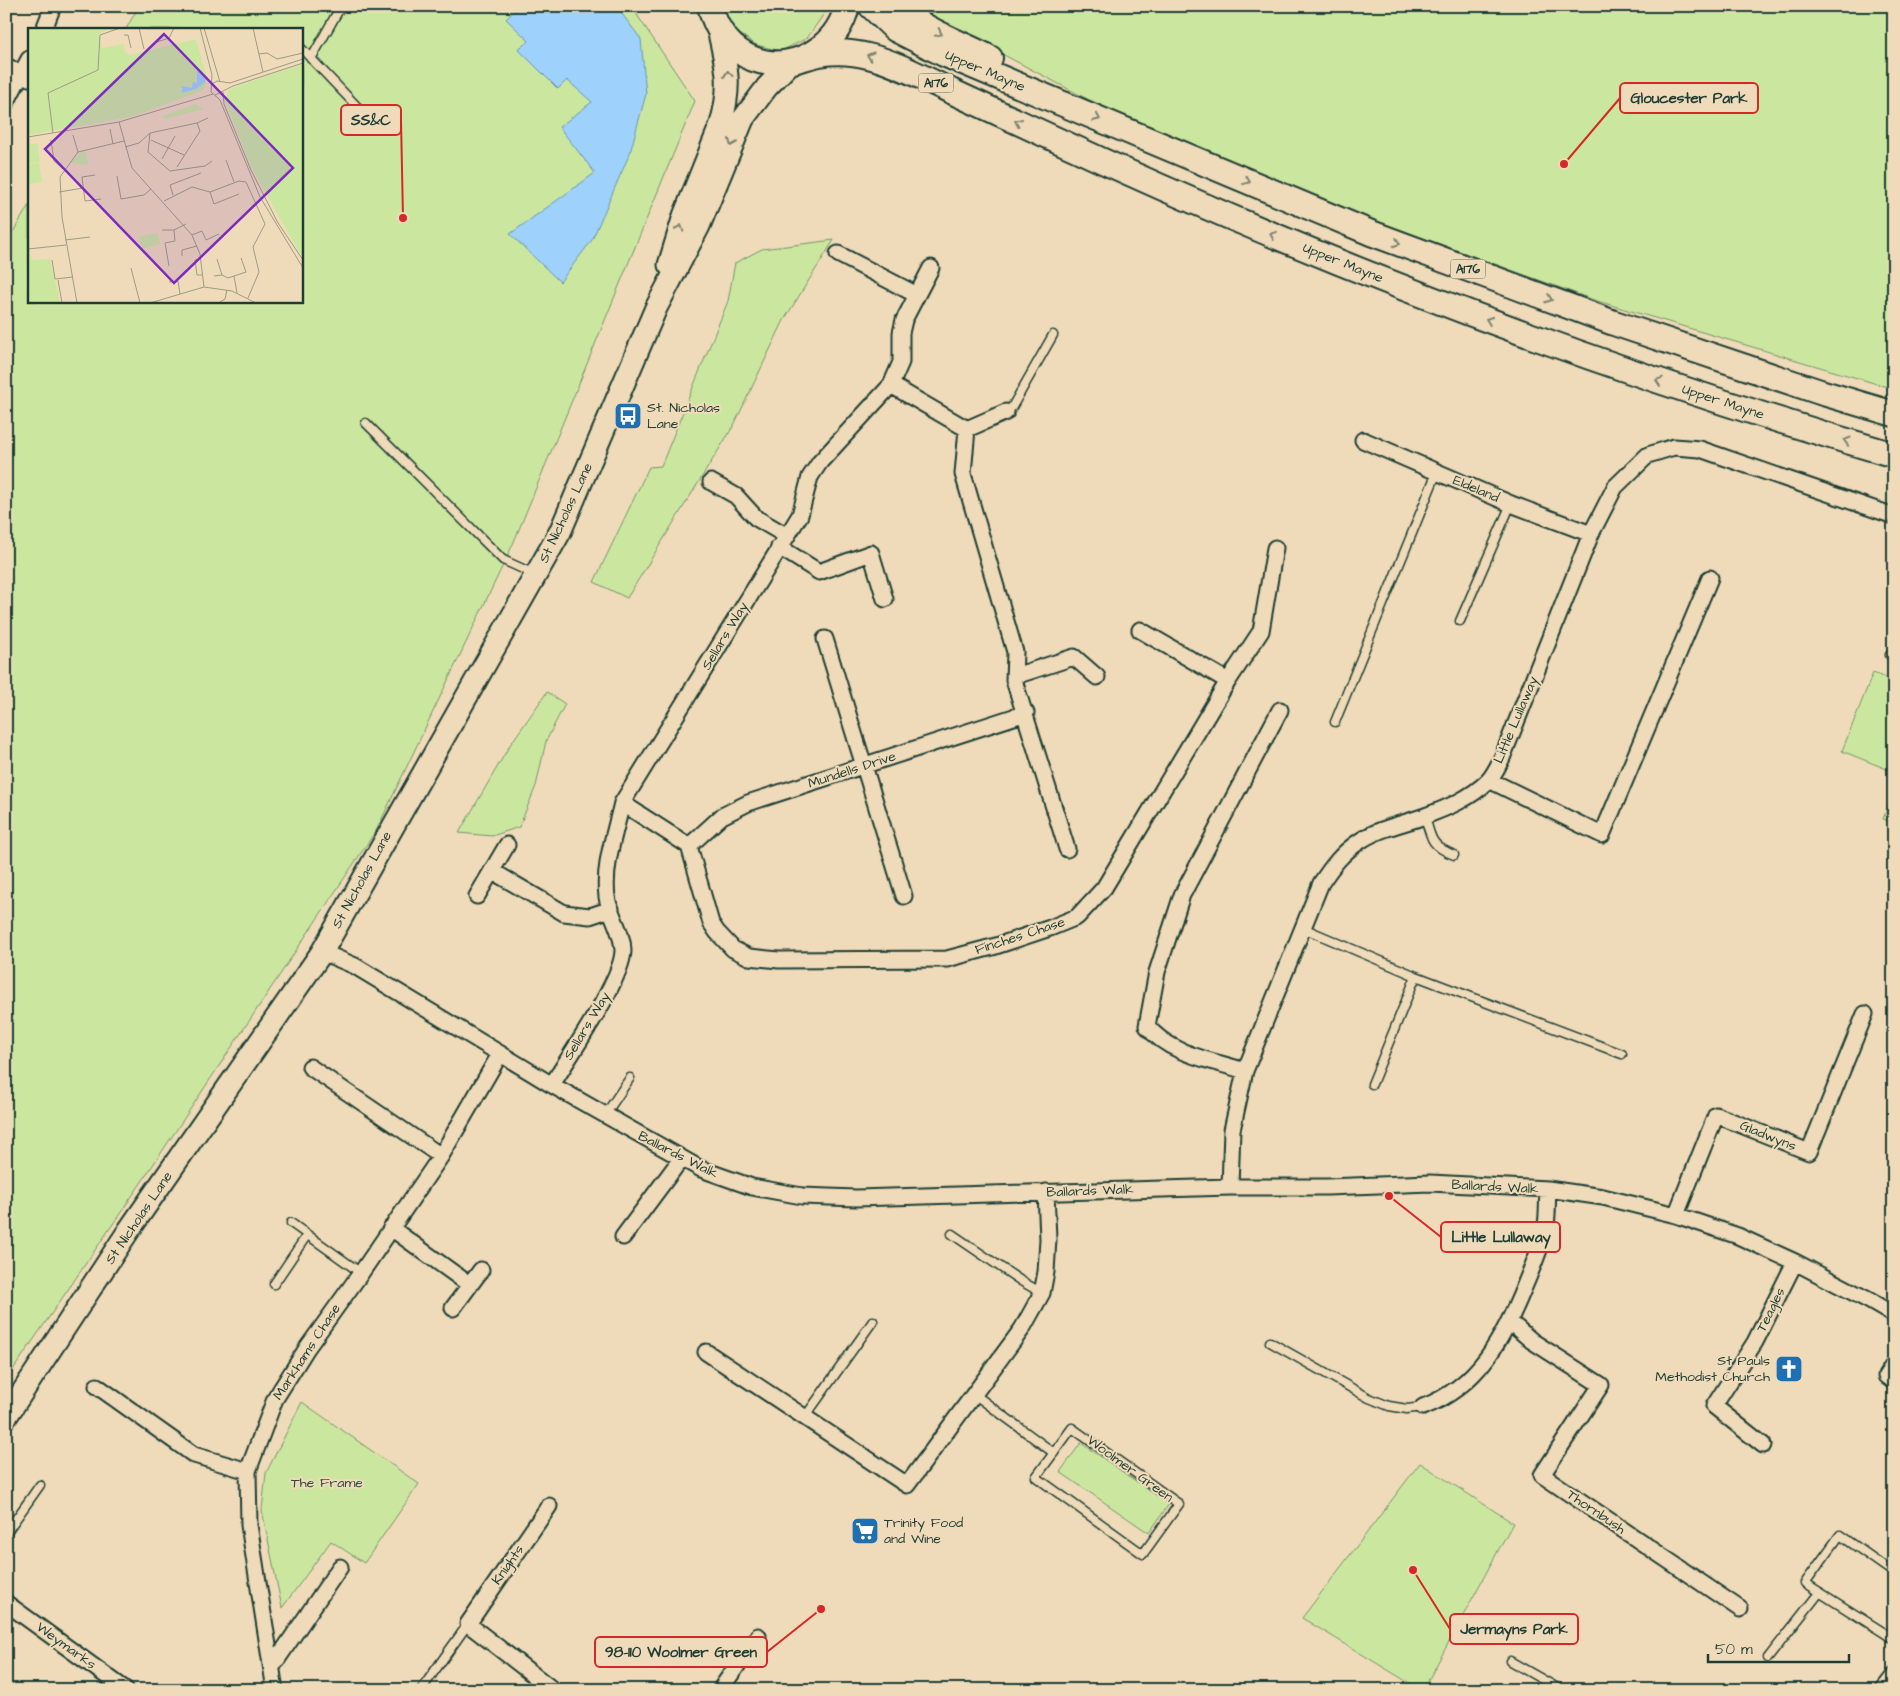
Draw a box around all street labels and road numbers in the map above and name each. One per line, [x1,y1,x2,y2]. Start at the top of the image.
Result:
street label: Upper Mayne [942,45,1029,97]
road number: A176 [918,74,954,92]
street label: Upper Mayne [1300,238,1387,288]
road number: A176 [1450,260,1486,278]
street label: Upper Mayne [1679,379,1767,425]
street label: St Nicholas Lane [534,459,598,566]
street label: Eldeland [1450,470,1502,508]
street label: Sellars Way [697,598,753,674]
street label: Little Lullaway [1489,673,1543,767]
street label: Mundells Drive [806,746,899,794]
street label: St Nicholas Lane [327,827,397,932]
street label: Finches Chase [972,912,1068,960]
street label: Sellars Way [559,988,615,1064]
street label: Gladwyns [1737,1116,1799,1156]
street label: Ballards Walk [635,1126,722,1184]
street label: St Nicholas Lane [100,1167,178,1268]
street label: Ballards Walk [1451,1175,1539,1199]
street label: Ballards Walk [1046,1179,1134,1203]
street label: Teagles [1752,1284,1790,1336]
street label: Markhams Chase [268,1300,346,1404]
street label: Woolmer Green [1083,1431,1177,1507]
street label: Thornbush [1563,1485,1629,1539]
street label: Knights [487,1541,529,1589]
street label: Weymarks [32,1617,100,1675]

